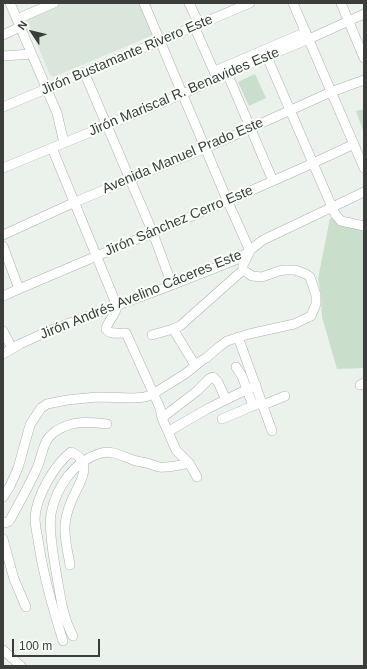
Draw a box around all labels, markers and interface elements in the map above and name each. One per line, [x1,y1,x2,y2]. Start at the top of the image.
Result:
street label: Jirón Bustamante Rivero Este [38,11,216,99]
north arrow [12,12,52,52]
text: N [15,18,29,32]
street label: Jirón Mariscal R. Benavides Este [86,44,282,140]
street label: Avenida Manuel Prado Este [100,114,266,198]
street label: Jirón Sánchez Cerro Este [102,182,256,260]
street label: Jirón Andrés Avelino Cáceres Este [38,247,244,343]
scale bar [14,631,102,657]
text: 100 m [19,639,52,653]

